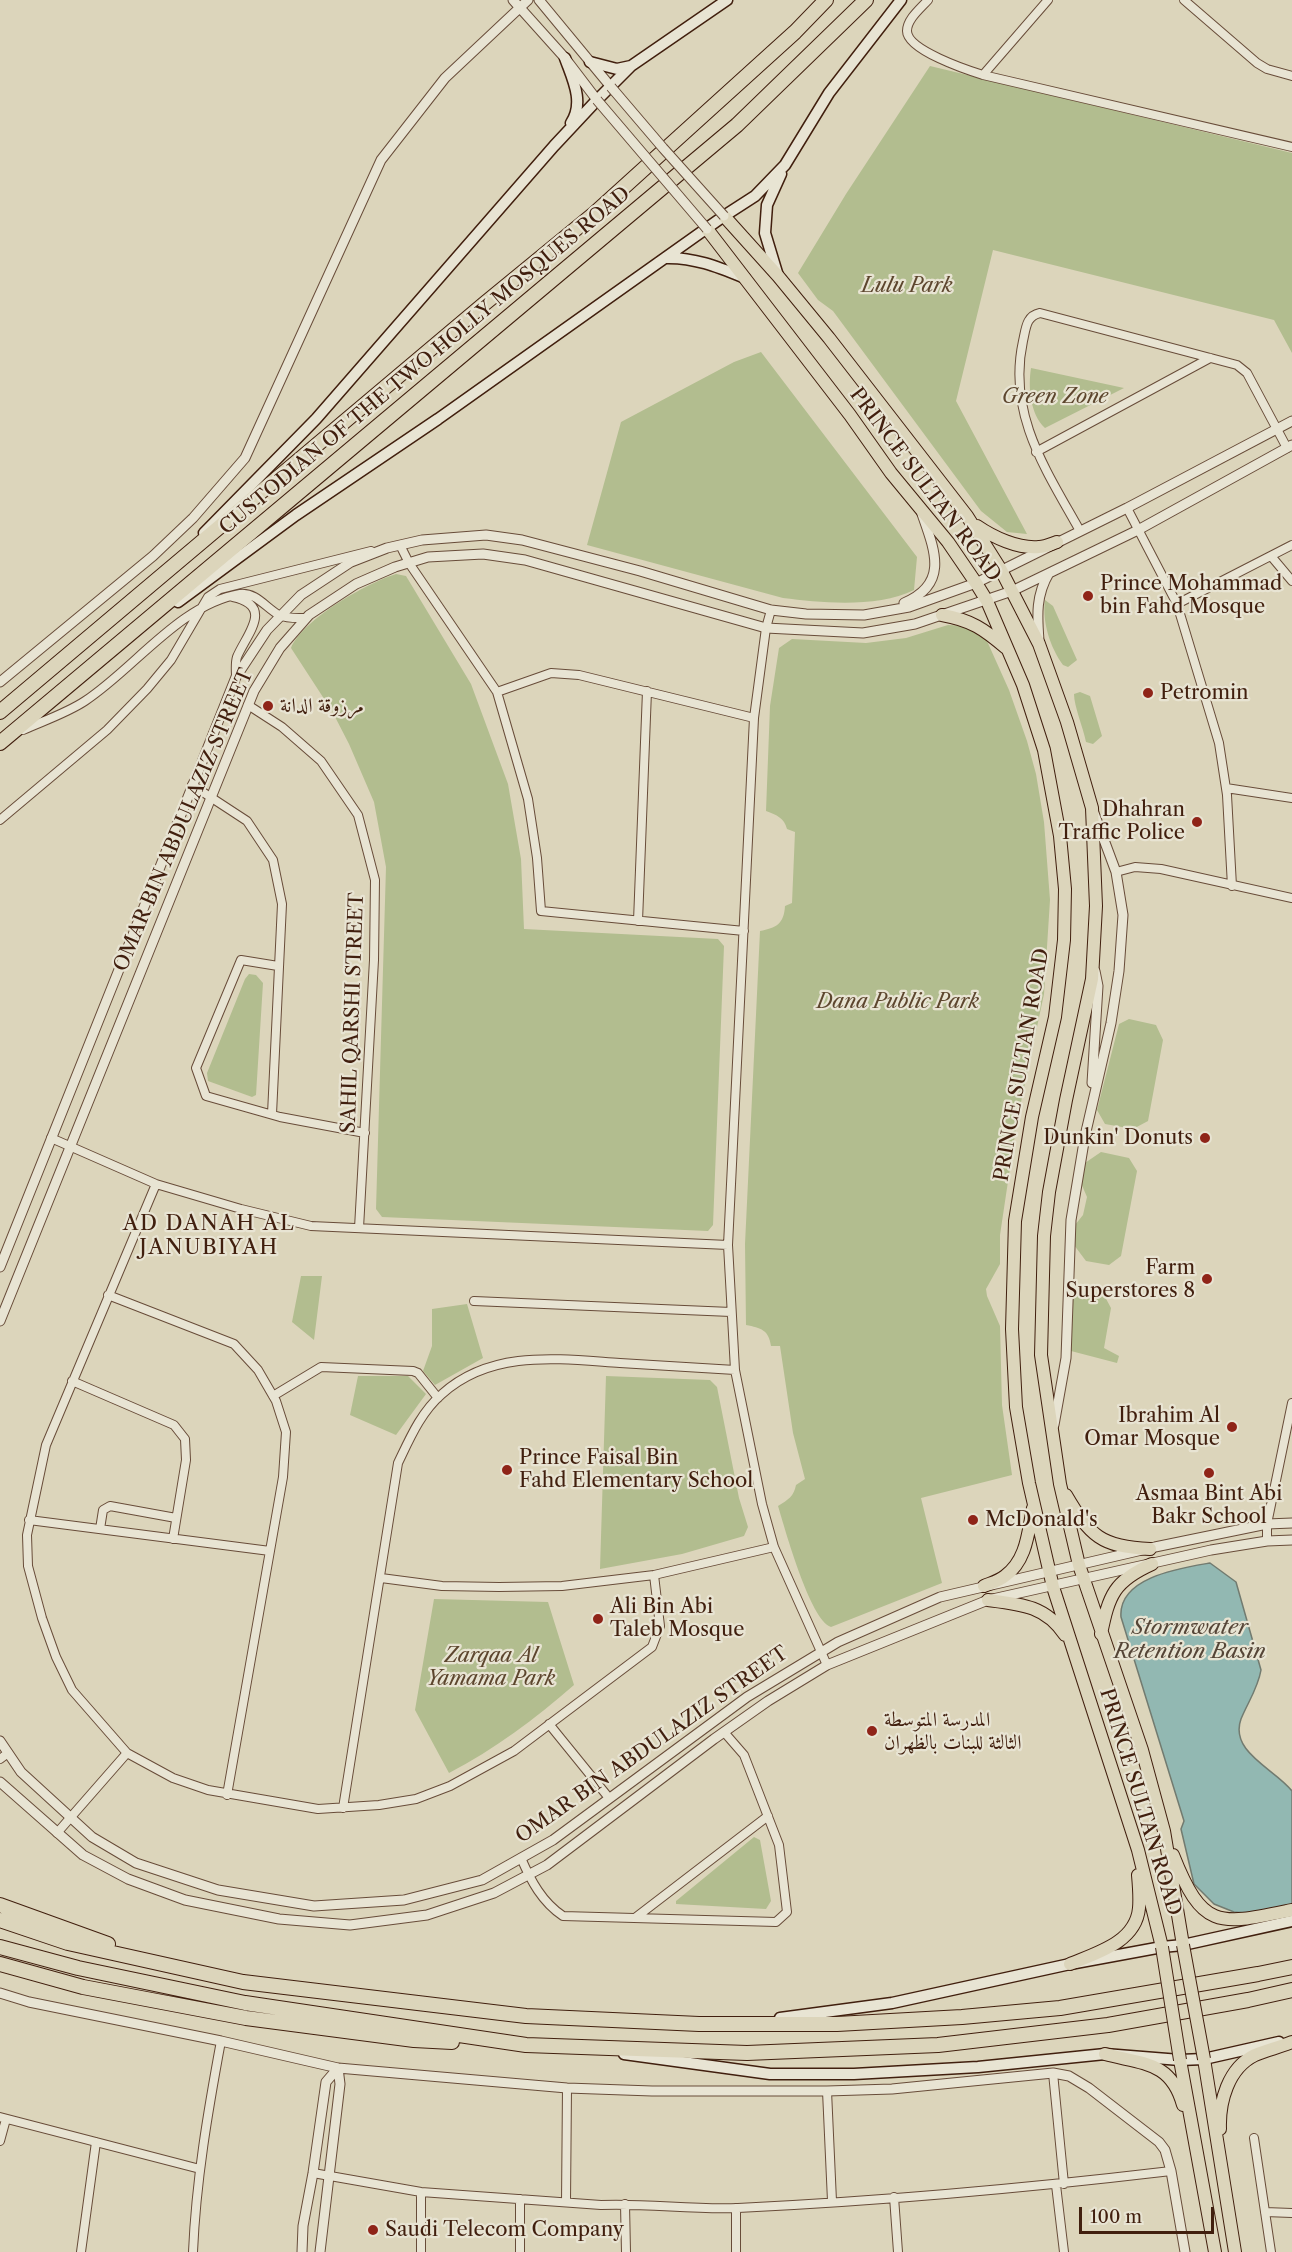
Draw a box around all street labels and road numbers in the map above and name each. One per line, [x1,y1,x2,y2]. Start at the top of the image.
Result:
street label: CUSTODIAN OF THE TWO HOLLY MOSQUES ROAD [215,182,635,540]
street label: PRINCE SULTAN ROAD [844,383,1006,587]
street label: OMAR BIN ABDULAZIZ STREET [109,665,259,975]
street label: SAHIL QARSHI STREET [337,892,369,1134]
street label: PRINCE SULTAN ROAD [990,947,1054,1183]
street label: OMAR BIN ABDULAZIZ STREET [511,1641,793,1849]
street label: PRINCE SULTAN ROAD [1094,1686,1186,1918]

